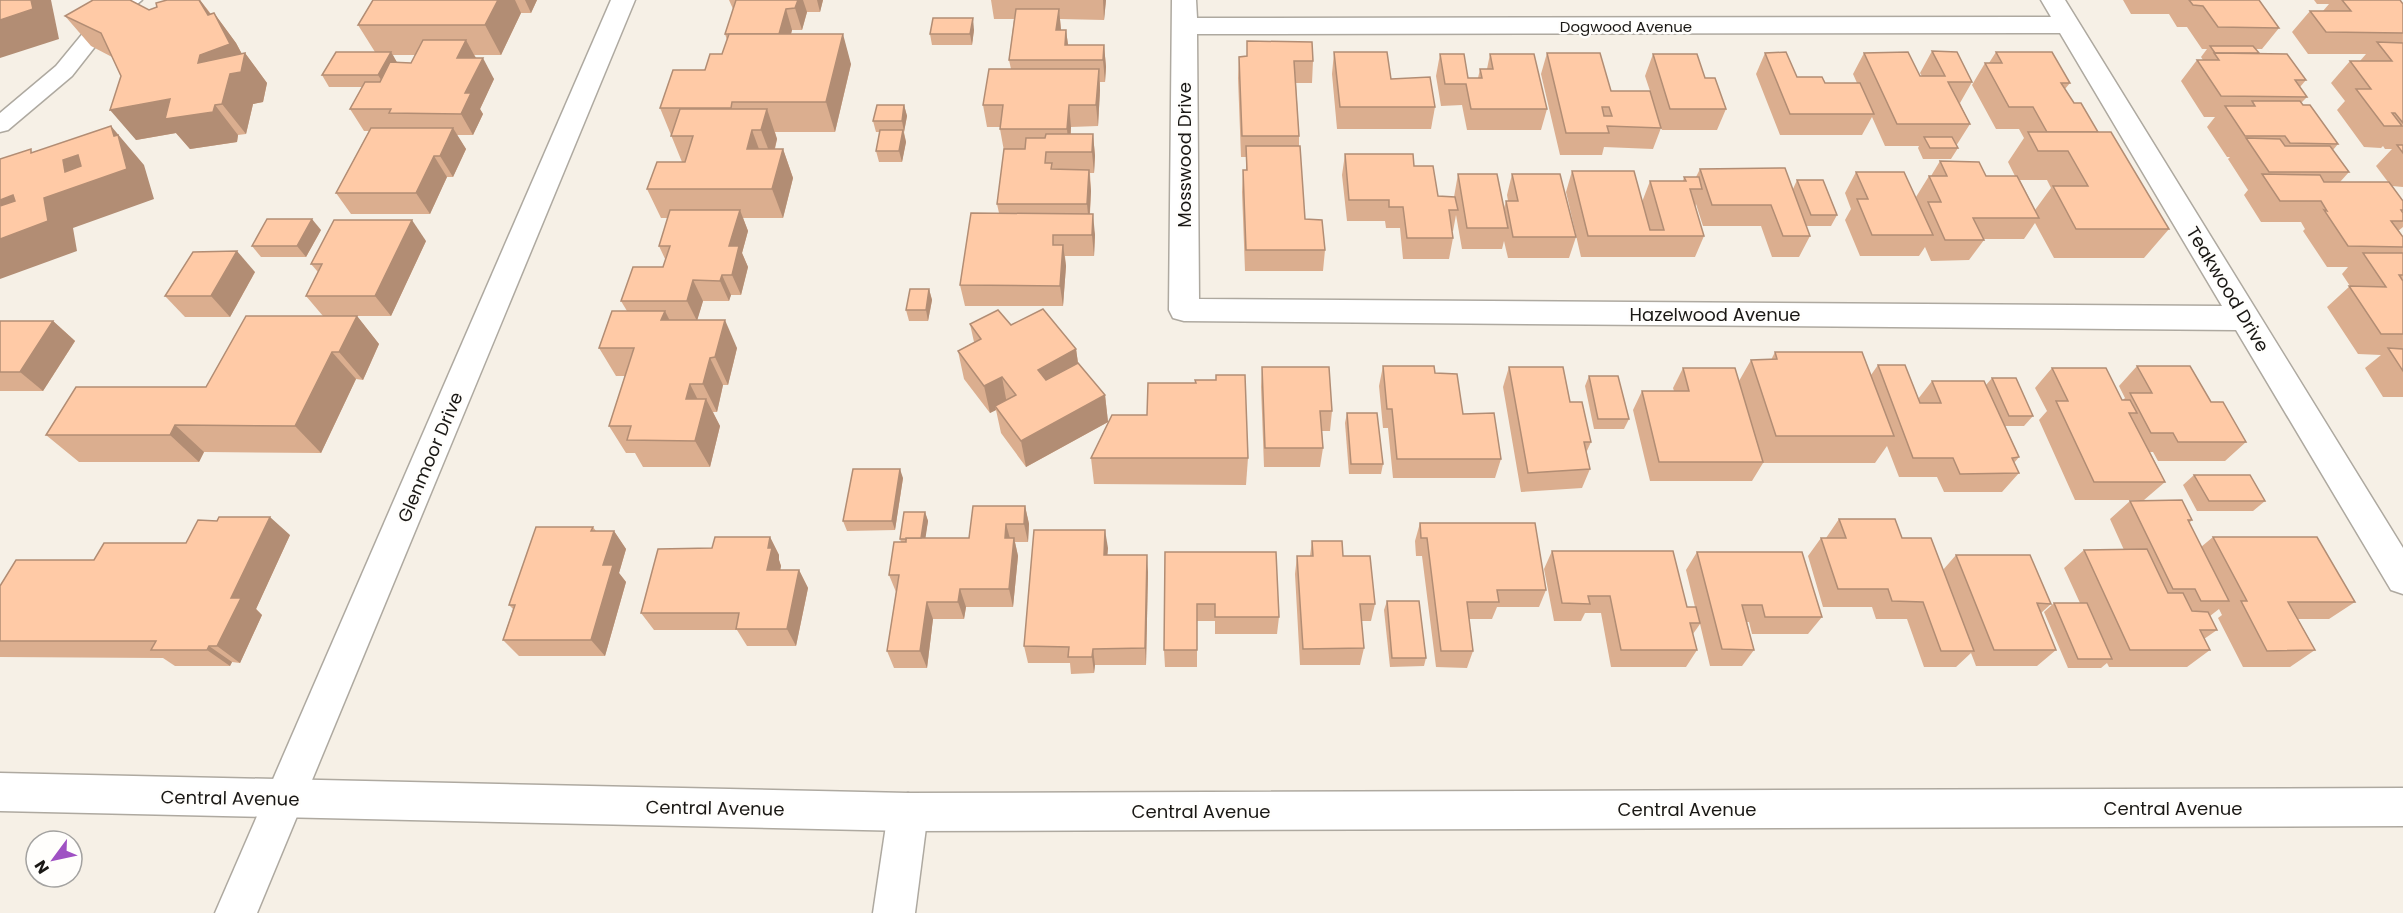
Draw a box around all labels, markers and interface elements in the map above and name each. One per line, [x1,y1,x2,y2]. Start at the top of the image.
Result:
street label: Dogwood Avenue [1560,16,1692,37]
street label: Mosswood Drive [1172,82,1197,228]
street label: Teakwood Drive [2181,222,2275,356]
street label: Hazelwood Avenue [1630,302,1800,327]
street label: Glenmoor Drive [391,388,469,526]
street label: Central Avenue [160,784,300,812]
street label: Central Avenue [645,794,785,822]
street label: Central Avenue [2104,796,2242,821]
street label: Central Avenue [1618,797,1756,822]
street label: Central Avenue [1132,799,1270,824]
north arrow [24,829,84,889]
text: N [29,856,55,878]

